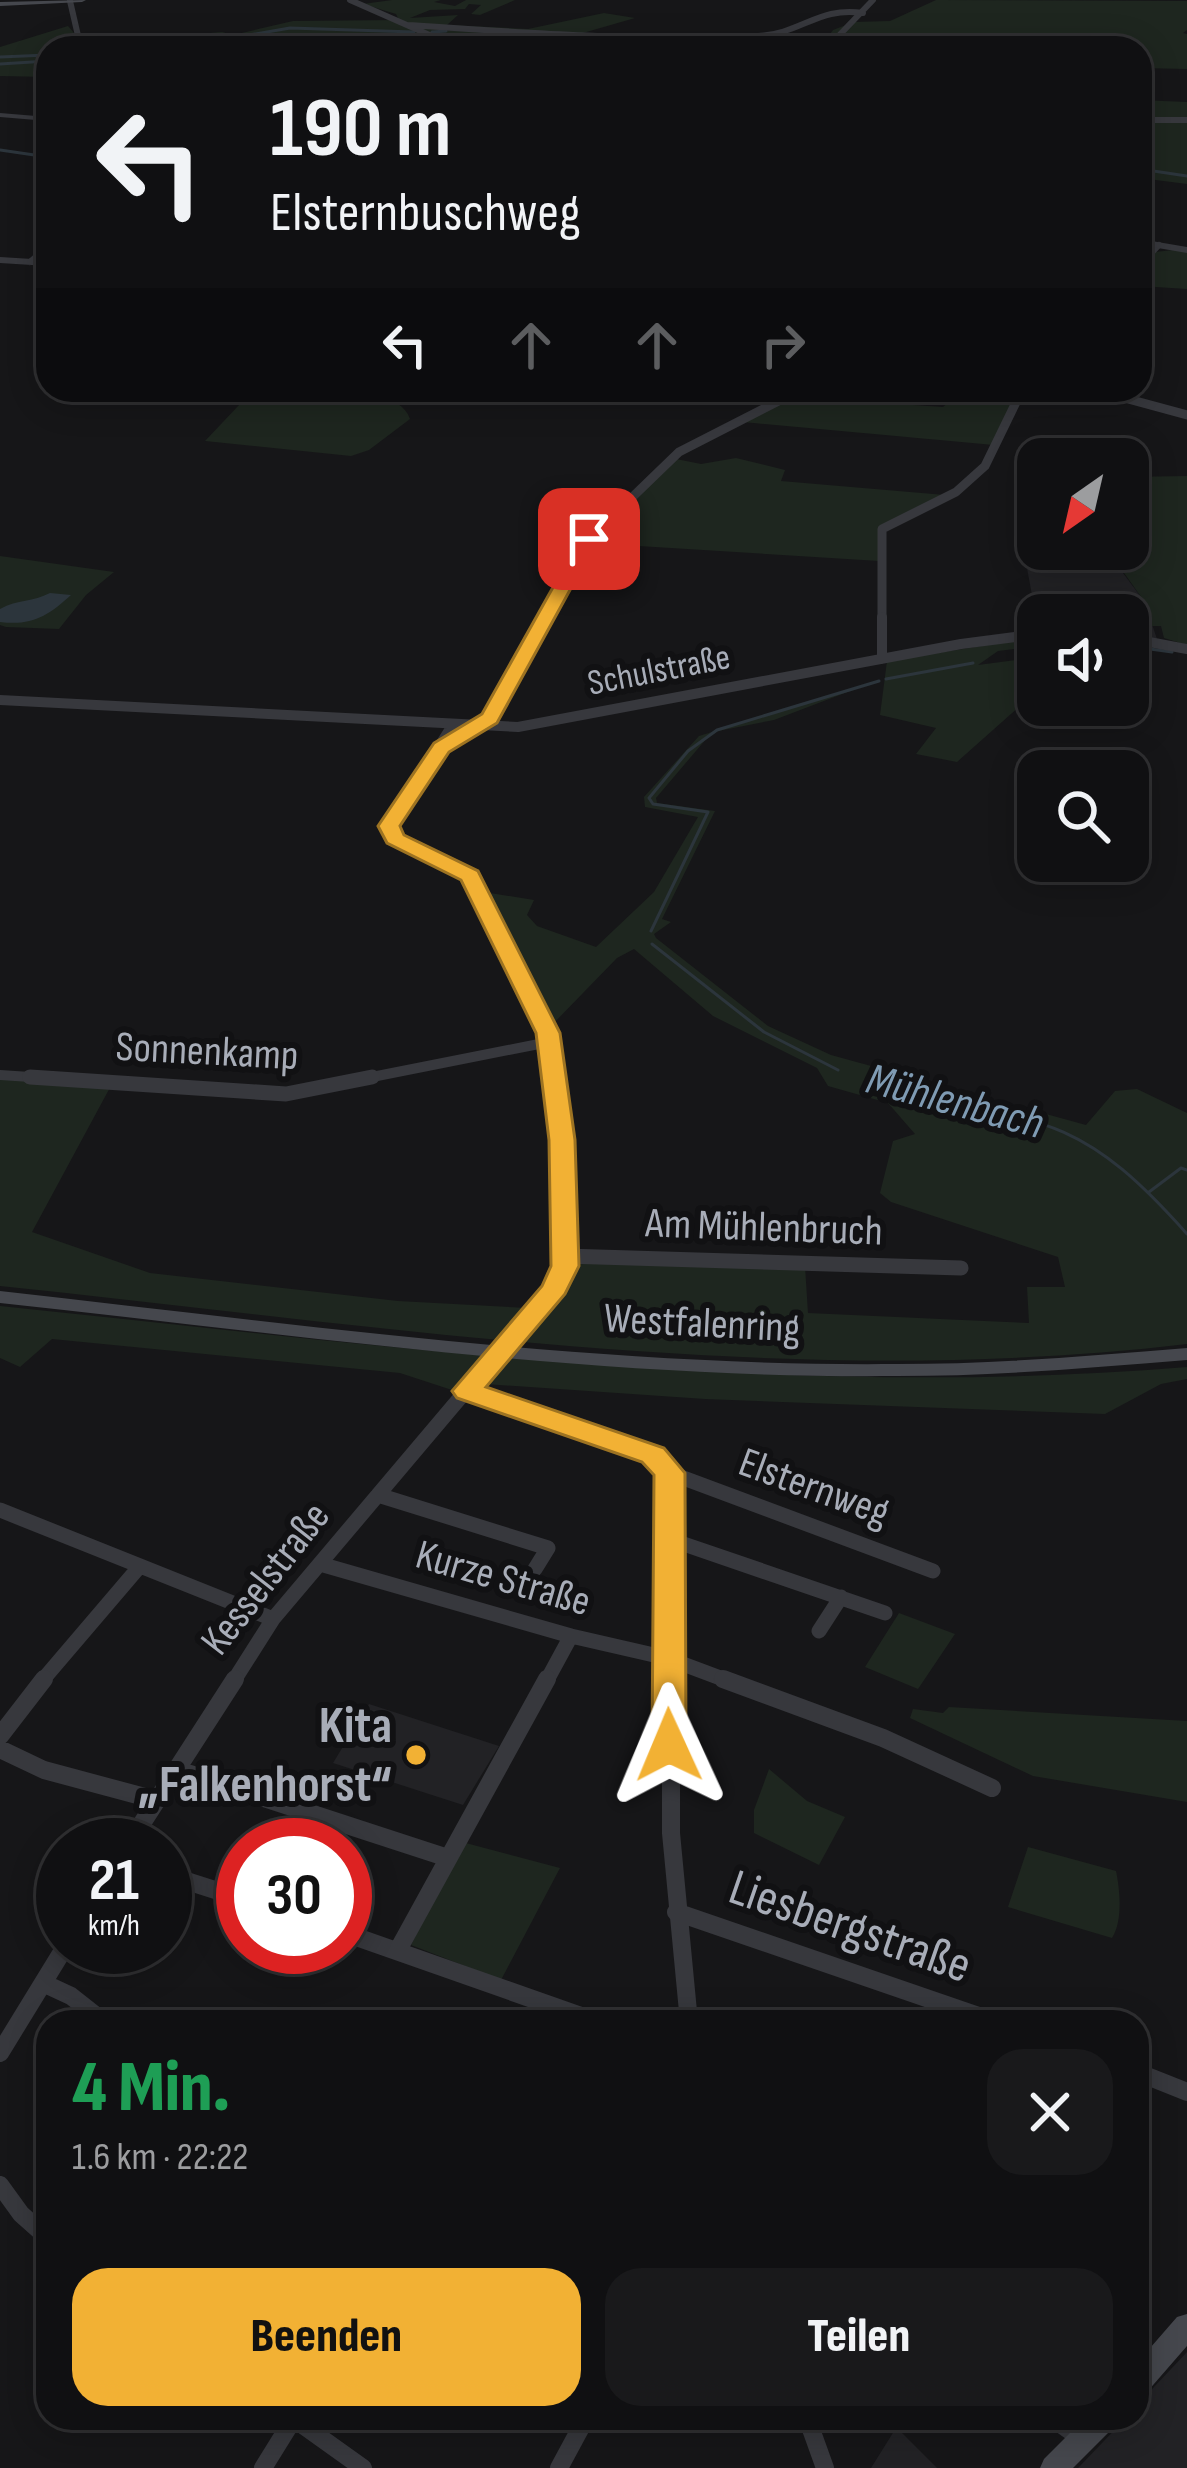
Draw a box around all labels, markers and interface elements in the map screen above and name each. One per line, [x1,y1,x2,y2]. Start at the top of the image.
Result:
text: 190 m [270,79,452,180]
icon: left [72,84,228,240]
text: Elsternbuschweg [270,181,580,246]
icon: left [372,312,438,378]
icon: ahead [498,312,564,378]
icon: ahead [624,312,690,378]
icon: right [750,312,816,378]
north arrow [1017,438,1149,570]
map controls [1017,438,1149,882]
pin [538,488,640,590]
icon: arrive [556,506,622,572]
button: sound [1017,594,1149,726]
street label: Schulstraße [584,636,734,706]
button: search [1017,750,1149,882]
street label: Sonnenkamp [114,1022,300,1082]
water label: Mühlenbach [860,1052,1050,1152]
street label: Am Mühlenbruch [643,1198,884,1258]
street label: Westfalenring [603,1293,801,1355]
street label: Elsternweg [732,1437,896,1539]
street label: Kesselstraße [191,1493,341,1665]
street label: Kurze Straße [410,1530,596,1628]
position arrow [606,1682,732,1808]
place label: Kita „Falkenhorst“ [138,1696,392,1816]
marker: Kita „Falkenhorst“ [403,1742,429,1768]
speed limit sign: 30 [216,1818,372,1974]
text: 21 [89,1845,139,1917]
street label: Liesbergstraße [721,1857,979,1997]
text: km/h [88,1908,140,1944]
text: 4 Min. [72,2045,230,2132]
button: close [987,2049,1113,2175]
text: 1.6 km · 22:22 [72,2134,248,2181]
button: Beenden [72,2268,581,2406]
button: Teilen [605,2268,1113,2406]

